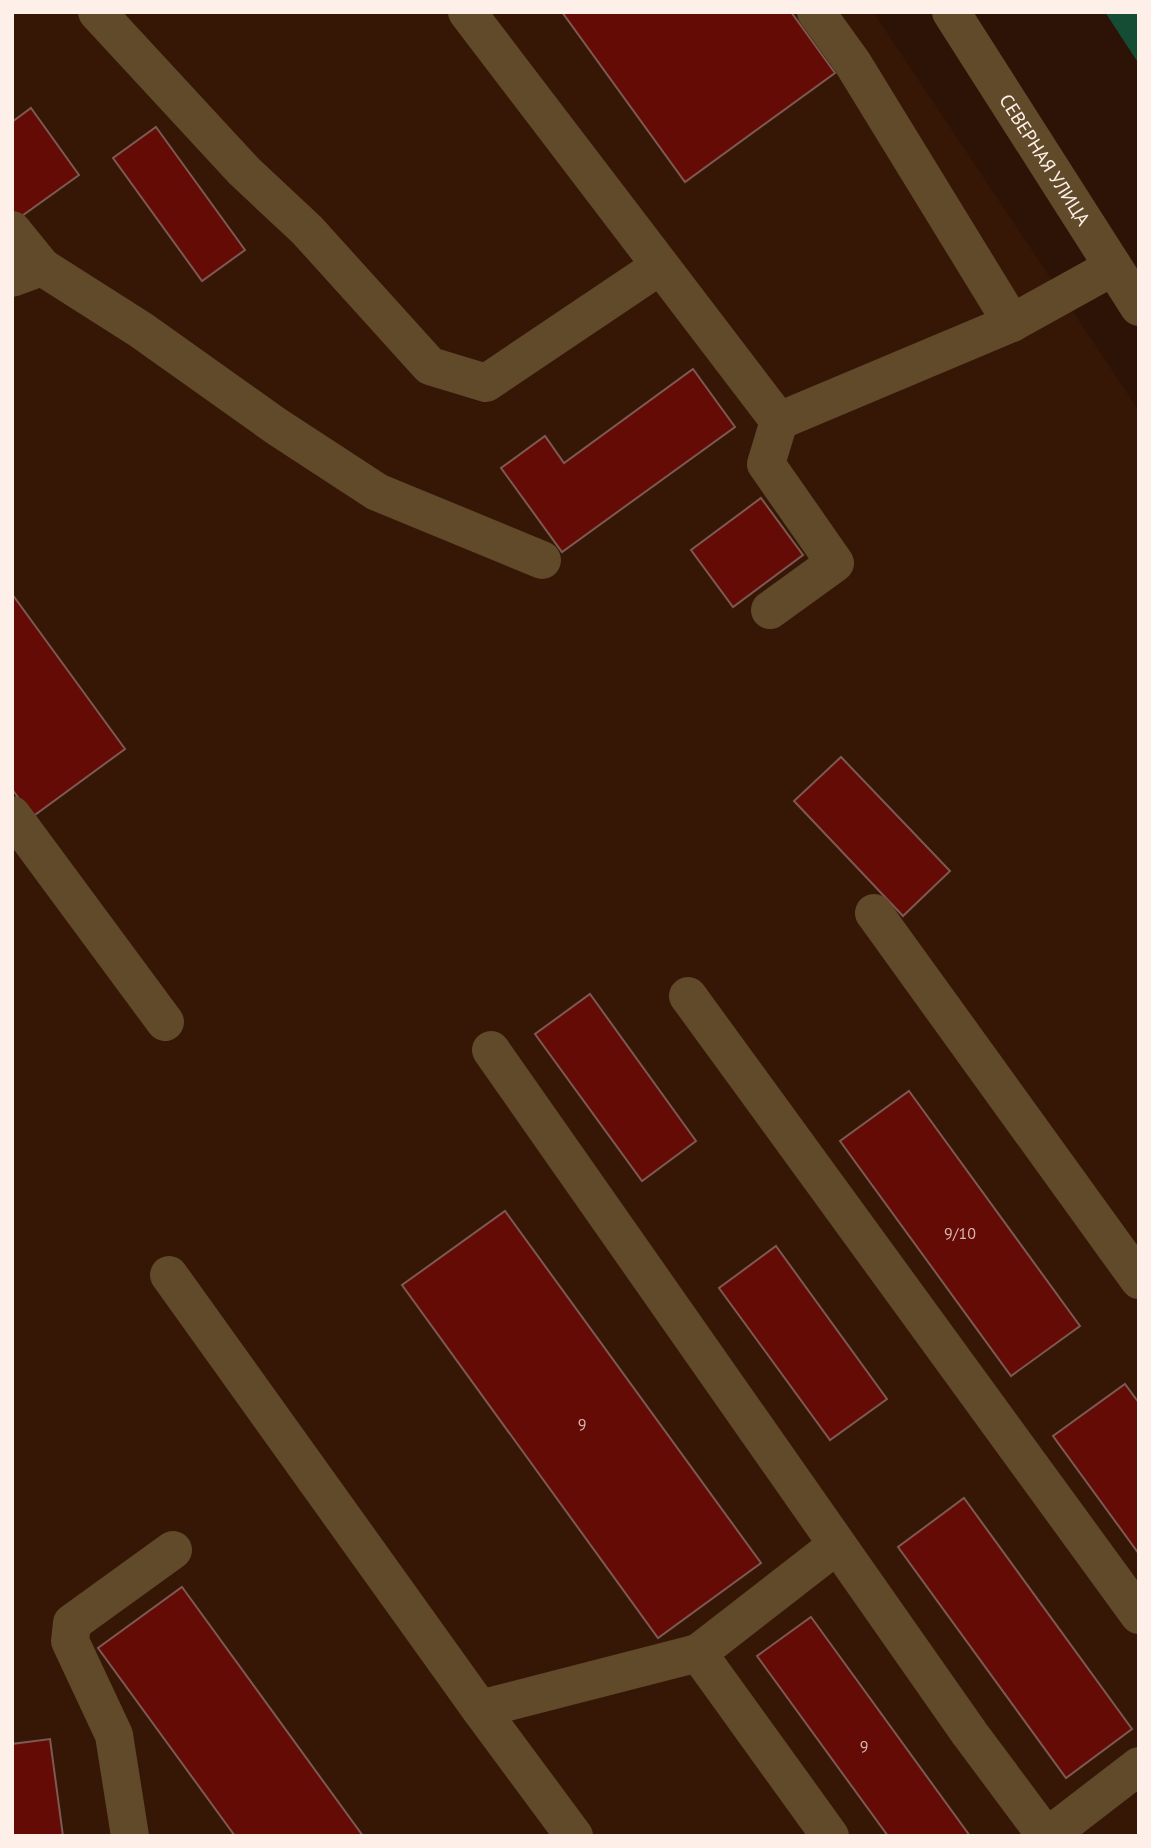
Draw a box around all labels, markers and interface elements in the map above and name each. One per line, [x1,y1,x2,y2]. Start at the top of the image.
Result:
street label: СЕВЕРНАЯ УЛИЦА [994,89,1096,230]
house number: 9/10 [944,1223,976,1243]
house number: 9 [578,1414,586,1434]
house number: 9 [860,1736,868,1756]

